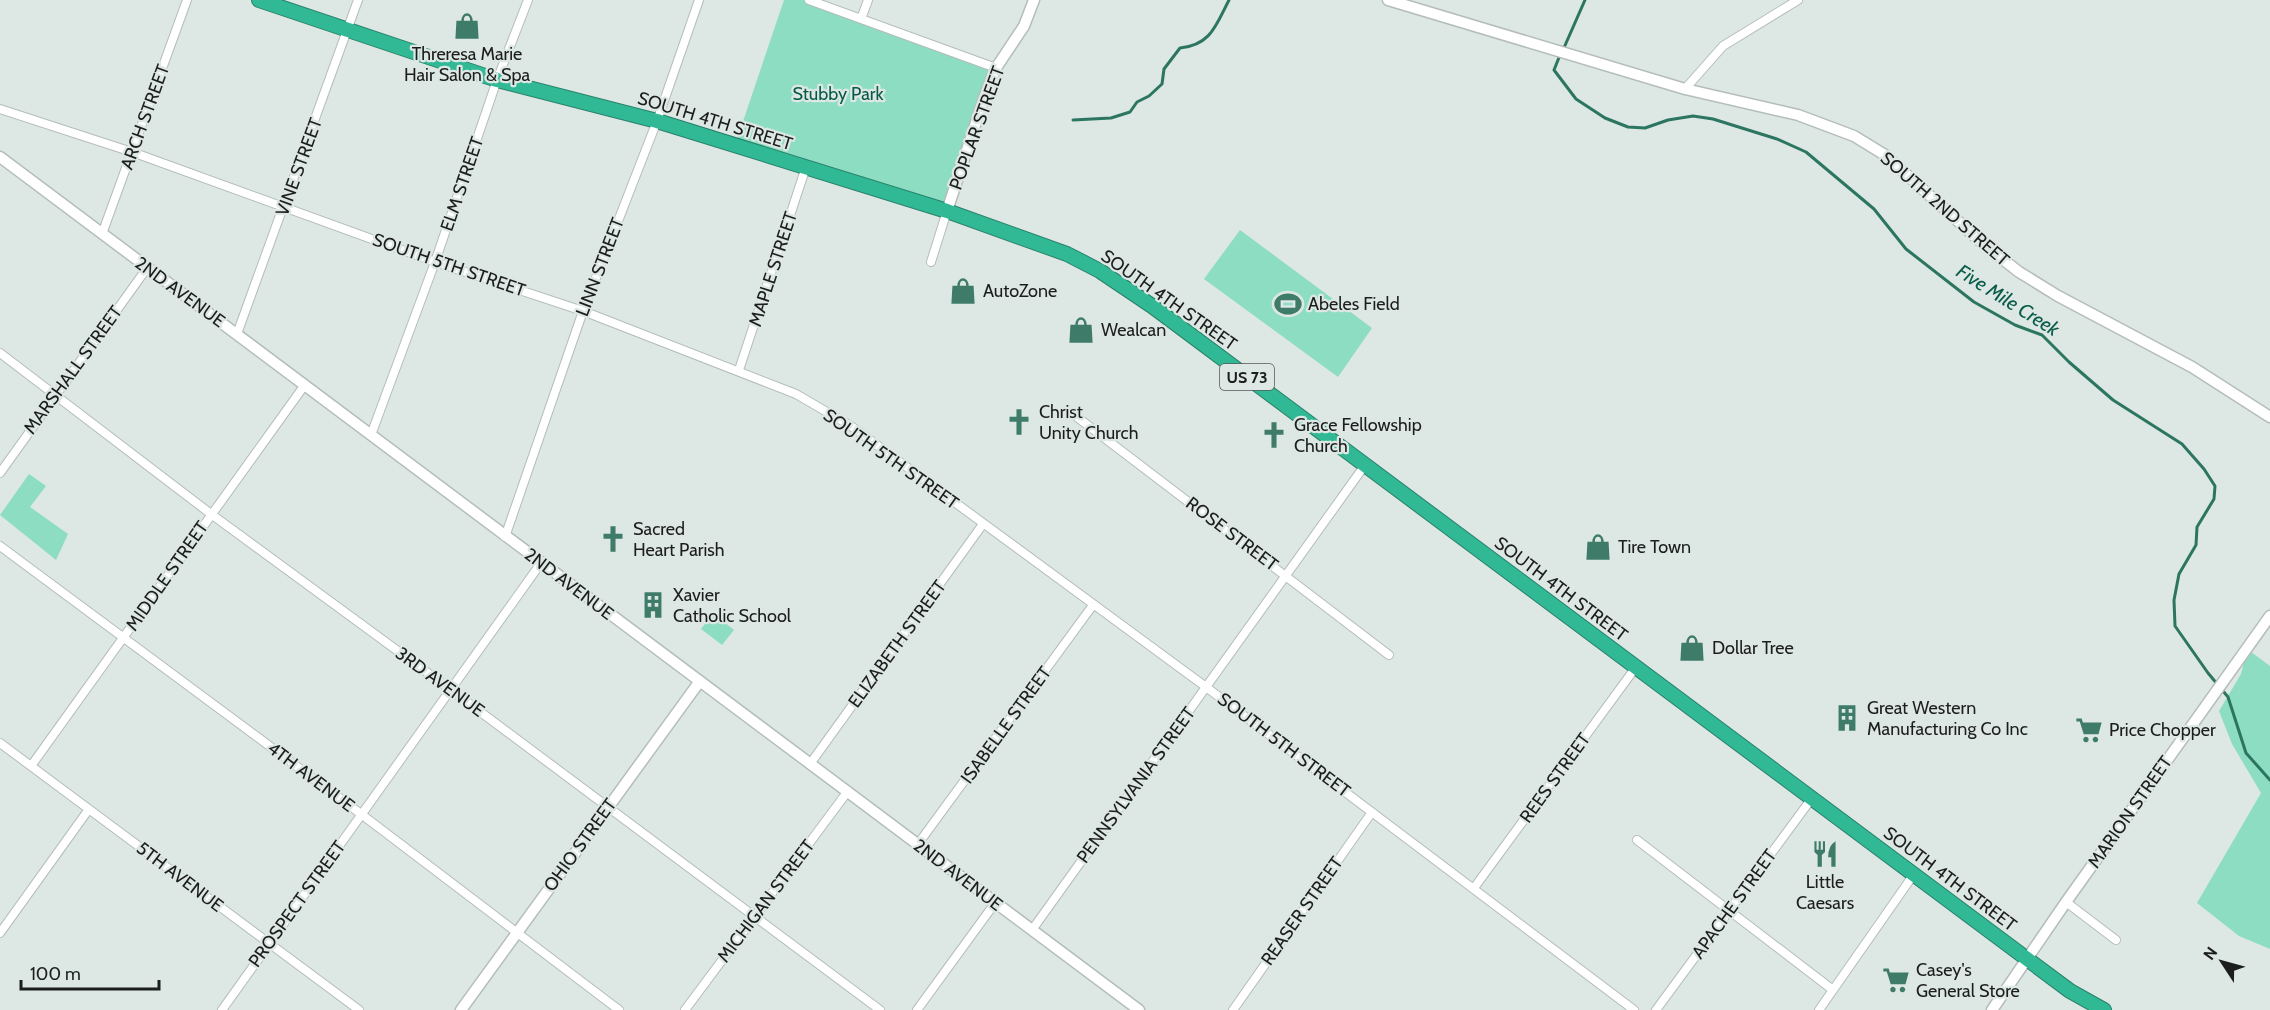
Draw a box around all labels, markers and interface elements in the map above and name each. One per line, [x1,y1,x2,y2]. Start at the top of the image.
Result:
shop icon: Threresa Marie Hair Salon & Spa [452,11,482,41]
place label: Threresa Marie Hair Salon & Spa [404,43,530,86]
street label: ARCH STREET [116,61,174,173]
street label: POPLAR STREET [944,63,1010,193]
park label: Stubby Park [792,83,884,105]
street label: SOUTH 4TH STREET [635,87,795,155]
street label: VINE STREET [271,115,327,219]
street label: ELM STREET [436,134,489,234]
street label: SOUTH 2ND STREET [1876,147,2014,271]
street label: MAPLE STREET [744,208,802,329]
street label: LINN STREET [571,214,629,319]
street label: SOUTH 5TH STREET [370,228,529,302]
street label: SOUTH 4TH STREET [1097,245,1241,355]
street label: 2ND AVENUE [131,252,229,332]
water label: Five Mile Creek [1952,259,2065,342]
shop icon: AutoZone [948,276,978,306]
place label: AutoZone [983,280,1057,302]
sports icon: Abeles Field [1273,289,1303,319]
place label: Abeles Field [1308,293,1400,315]
street label: MARSHALL STREET [19,301,127,439]
shop icon: Wealcan [1066,315,1096,345]
place label: Wealcan [1101,319,1166,341]
road number: US 73 [1220,364,1274,390]
place label: Christ Unity Church [1039,401,1139,444]
street label: SOUTH 5TH STREET [819,404,963,514]
church icon: Christ Unity Church [1004,407,1034,437]
place label: Grace Fellowship Church [1294,414,1422,457]
church icon: Grace Fellowship Church [1259,420,1289,450]
street label: ROSE STREET [1182,492,1283,576]
street label: MIDDLE STREET [121,517,213,635]
place label: Sacred Heart Parish [633,518,725,561]
church icon: Sacred Heart Parish [598,524,628,554]
street label: SOUTH 4TH STREET [1490,532,1632,646]
shop icon: Tire Town [1583,532,1613,562]
place label: Tire Town [1618,536,1691,558]
street label: 2ND AVENUE [520,543,618,625]
street label: ELIZABETH STREET [843,576,951,712]
place label: Xavier Catholic School [673,584,792,627]
building icon: Xavier Catholic School [638,590,668,620]
shop icon: Dollar Tree [1677,633,1707,663]
place label: Dollar Tree [1712,637,1794,659]
street label: 3RD AVENUE [391,642,489,722]
street label: ISABELLE STREET [956,662,1056,788]
street label: SOUTH 5TH STREET [1213,688,1355,802]
place label: Great Western Manufacturing Co Inc [1867,697,2028,740]
street label: PENNSYLVANIA STREET [1072,702,1200,867]
building icon: Great Western Manufacturing Co Inc [1832,703,1862,733]
supermarket icon: Price Chopper [2074,715,2104,745]
place label: Price Chopper [2109,719,2216,741]
street label: REES STREET [1515,728,1595,827]
street label: 4TH AVENUE [263,737,359,817]
street label: MARION STREET [2083,751,2177,872]
street label: OHIO STREET [539,794,621,896]
street label: SOUTH 4TH STREET [1879,822,2021,936]
street label: 2ND AVENUE [909,834,1007,916]
street label: MICHIGAN STREET [713,835,820,967]
street label: PROSPECT STREET [244,836,350,971]
street label: 5TH AVENUE [132,837,228,917]
restaurant icon: Little Caesars [1810,839,1840,869]
street label: APACHE STREET [1687,845,1781,963]
street label: REASER STREET [1256,852,1348,970]
place label: Little Caesars [1796,871,1854,914]
north arrow [2192,932,2252,992]
text: N [2199,943,2221,964]
scale bar [21,953,159,991]
place label: Casey's General Store [1916,959,2020,1002]
text: 100 m [30,963,81,985]
supermarket icon: Casey's General Store [1881,965,1911,995]

